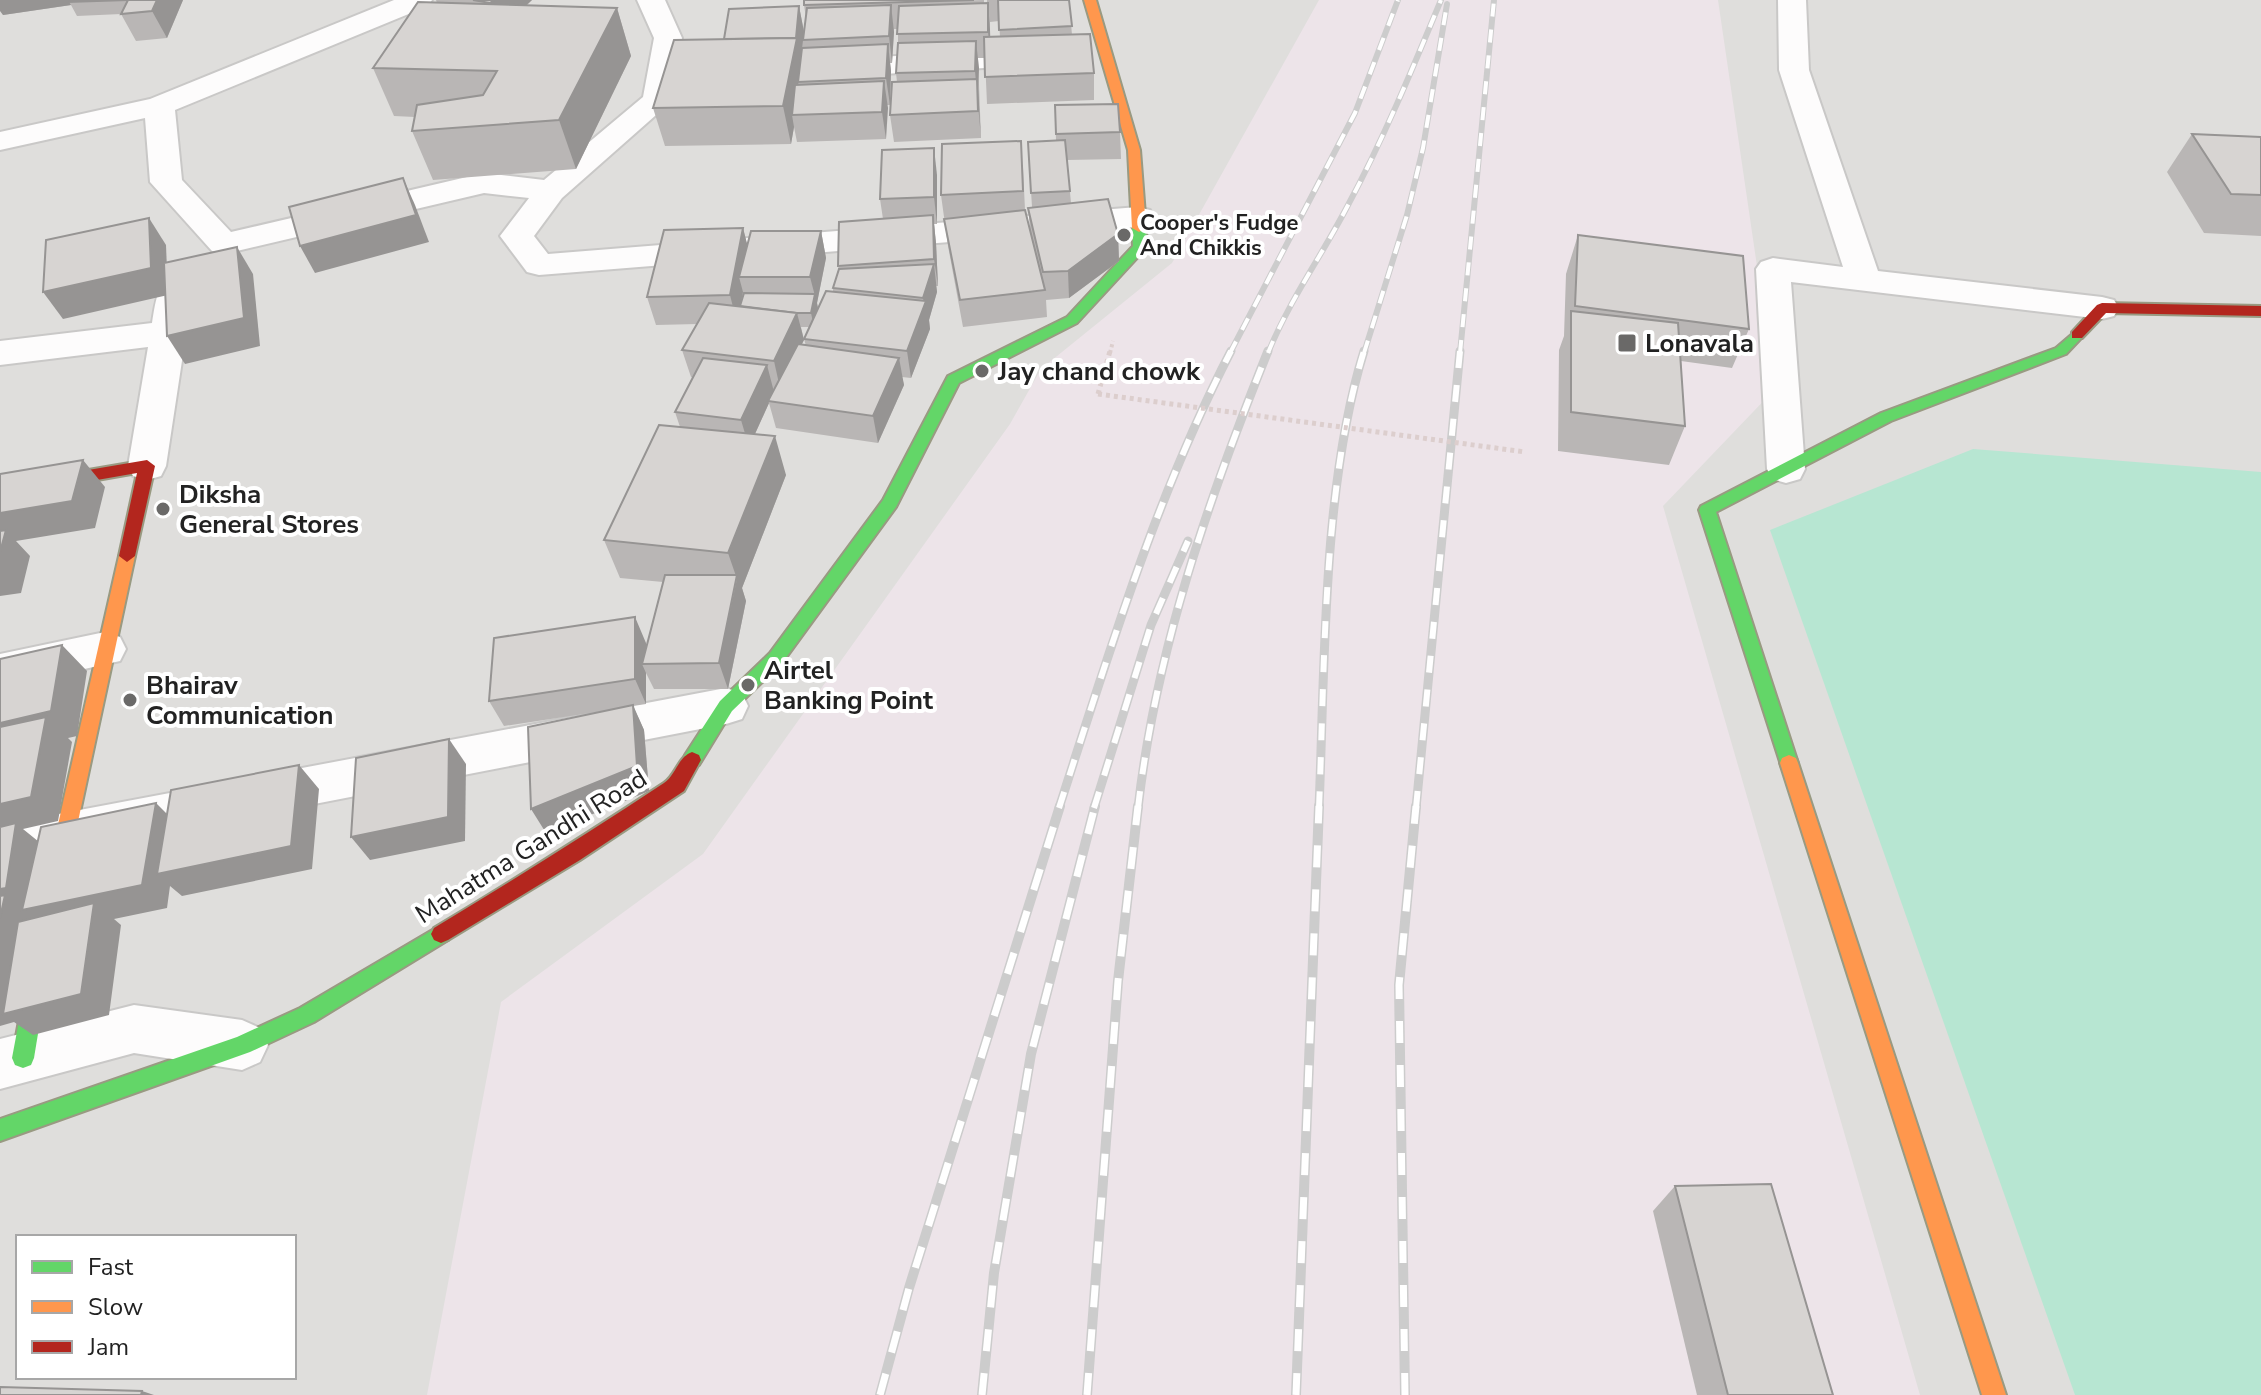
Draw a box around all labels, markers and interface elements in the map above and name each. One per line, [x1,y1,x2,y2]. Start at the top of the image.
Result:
place label: Cooper's Fudge And Chikkis [1140,208,1299,263]
marker: Cooper's Fudge And Chikkis [1115,226,1133,244]
place label: Lonavala [1645,326,1754,361]
marker: Lonavala [1616,332,1638,354]
place label: Jay chand chowk [997,354,1201,389]
marker: Jay chand chowk [973,362,991,380]
place label: Diksha General Stores [179,477,359,542]
marker: Diksha General Stores [154,500,172,518]
place label: Airtel Banking Point [764,653,934,718]
place label: Bhairav Communication [146,668,333,733]
marker: Airtel Banking Point [739,676,757,694]
marker: Bhairav Communication [121,691,139,709]
street label: Mahatma Gandhi Road [409,761,654,932]
legend [16,1235,296,1379]
text: Fast [88,1251,134,1283]
text: Slow [88,1291,143,1323]
text: Jam [87,1331,129,1363]

